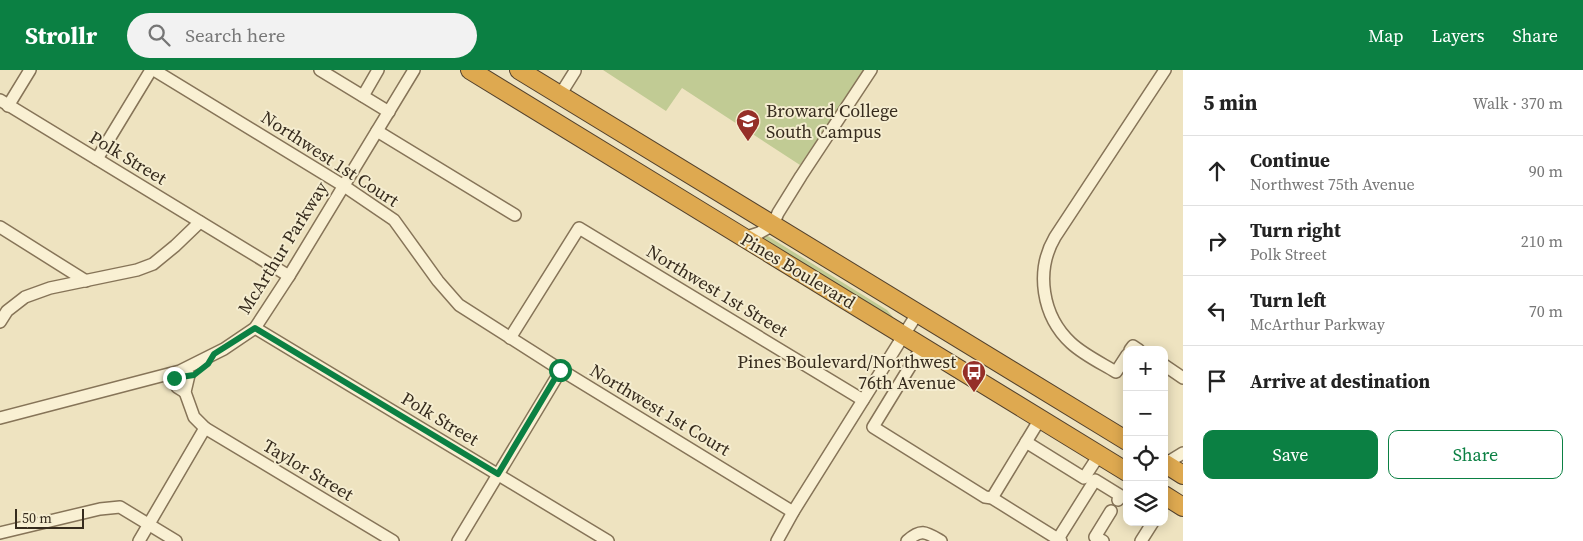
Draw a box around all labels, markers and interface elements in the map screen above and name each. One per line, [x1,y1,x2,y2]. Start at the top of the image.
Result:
search box [127,13,477,58]
text: Strollr [25,19,97,52]
icon: search [145,21,173,49]
text: Search here [185,22,285,48]
text: Map [1368,23,1403,48]
text: Layers [1431,23,1484,48]
text: Share [1512,23,1558,48]
text: 5 min [1203,88,1258,117]
text: Walk · 370 m [1473,92,1563,114]
place label: Broward College South Campus [766,98,898,144]
street label: Northwest 1st Court [257,105,404,213]
school or university icon: Broward College South Campus [735,108,761,142]
street label: Polk Street [85,125,172,190]
text: Continue [1250,147,1330,173]
icon: ahead [1203,157,1231,185]
text: 90 m [1529,160,1563,182]
text: Northwest 75th Avenue [1250,173,1415,195]
street label: McArthur Parkway [232,176,334,319]
text: Turn right [1250,217,1341,243]
street label: Pines Boulevard [736,226,860,315]
icon: right [1203,227,1231,255]
text: 210 m [1521,230,1563,252]
street label: Northwest 1st Street [642,238,793,343]
text: Polk Street [1250,243,1326,265]
text: Turn left [1250,287,1326,313]
icon: left [1203,297,1231,325]
text: 70 m [1529,300,1563,322]
text: McArthur Parkway [1250,313,1385,335]
map controls [1123,346,1168,526]
button: + [1123,346,1168,391]
place label: Pines Boulevard/Northwest 76th Avenue [737,349,956,395]
street label: Northwest 1st Court [585,358,735,461]
route start [549,359,572,382]
bus stop icon: Pines Boulevard/Northwest 76th Avenue [961,359,987,393]
route end [163,367,186,390]
icon: arrive [1203,367,1231,395]
text: Arrive at destination [1250,368,1430,394]
street label: Polk Street [397,386,484,451]
button: − [1123,391,1168,436]
button: Save [1203,430,1378,479]
button: Share [1388,430,1563,479]
street label: Taylor Street [258,433,358,507]
button: locate [1123,436,1168,481]
button: layers [1123,481,1168,526]
scale bar [15,506,84,529]
text: 50 m [22,508,52,528]

